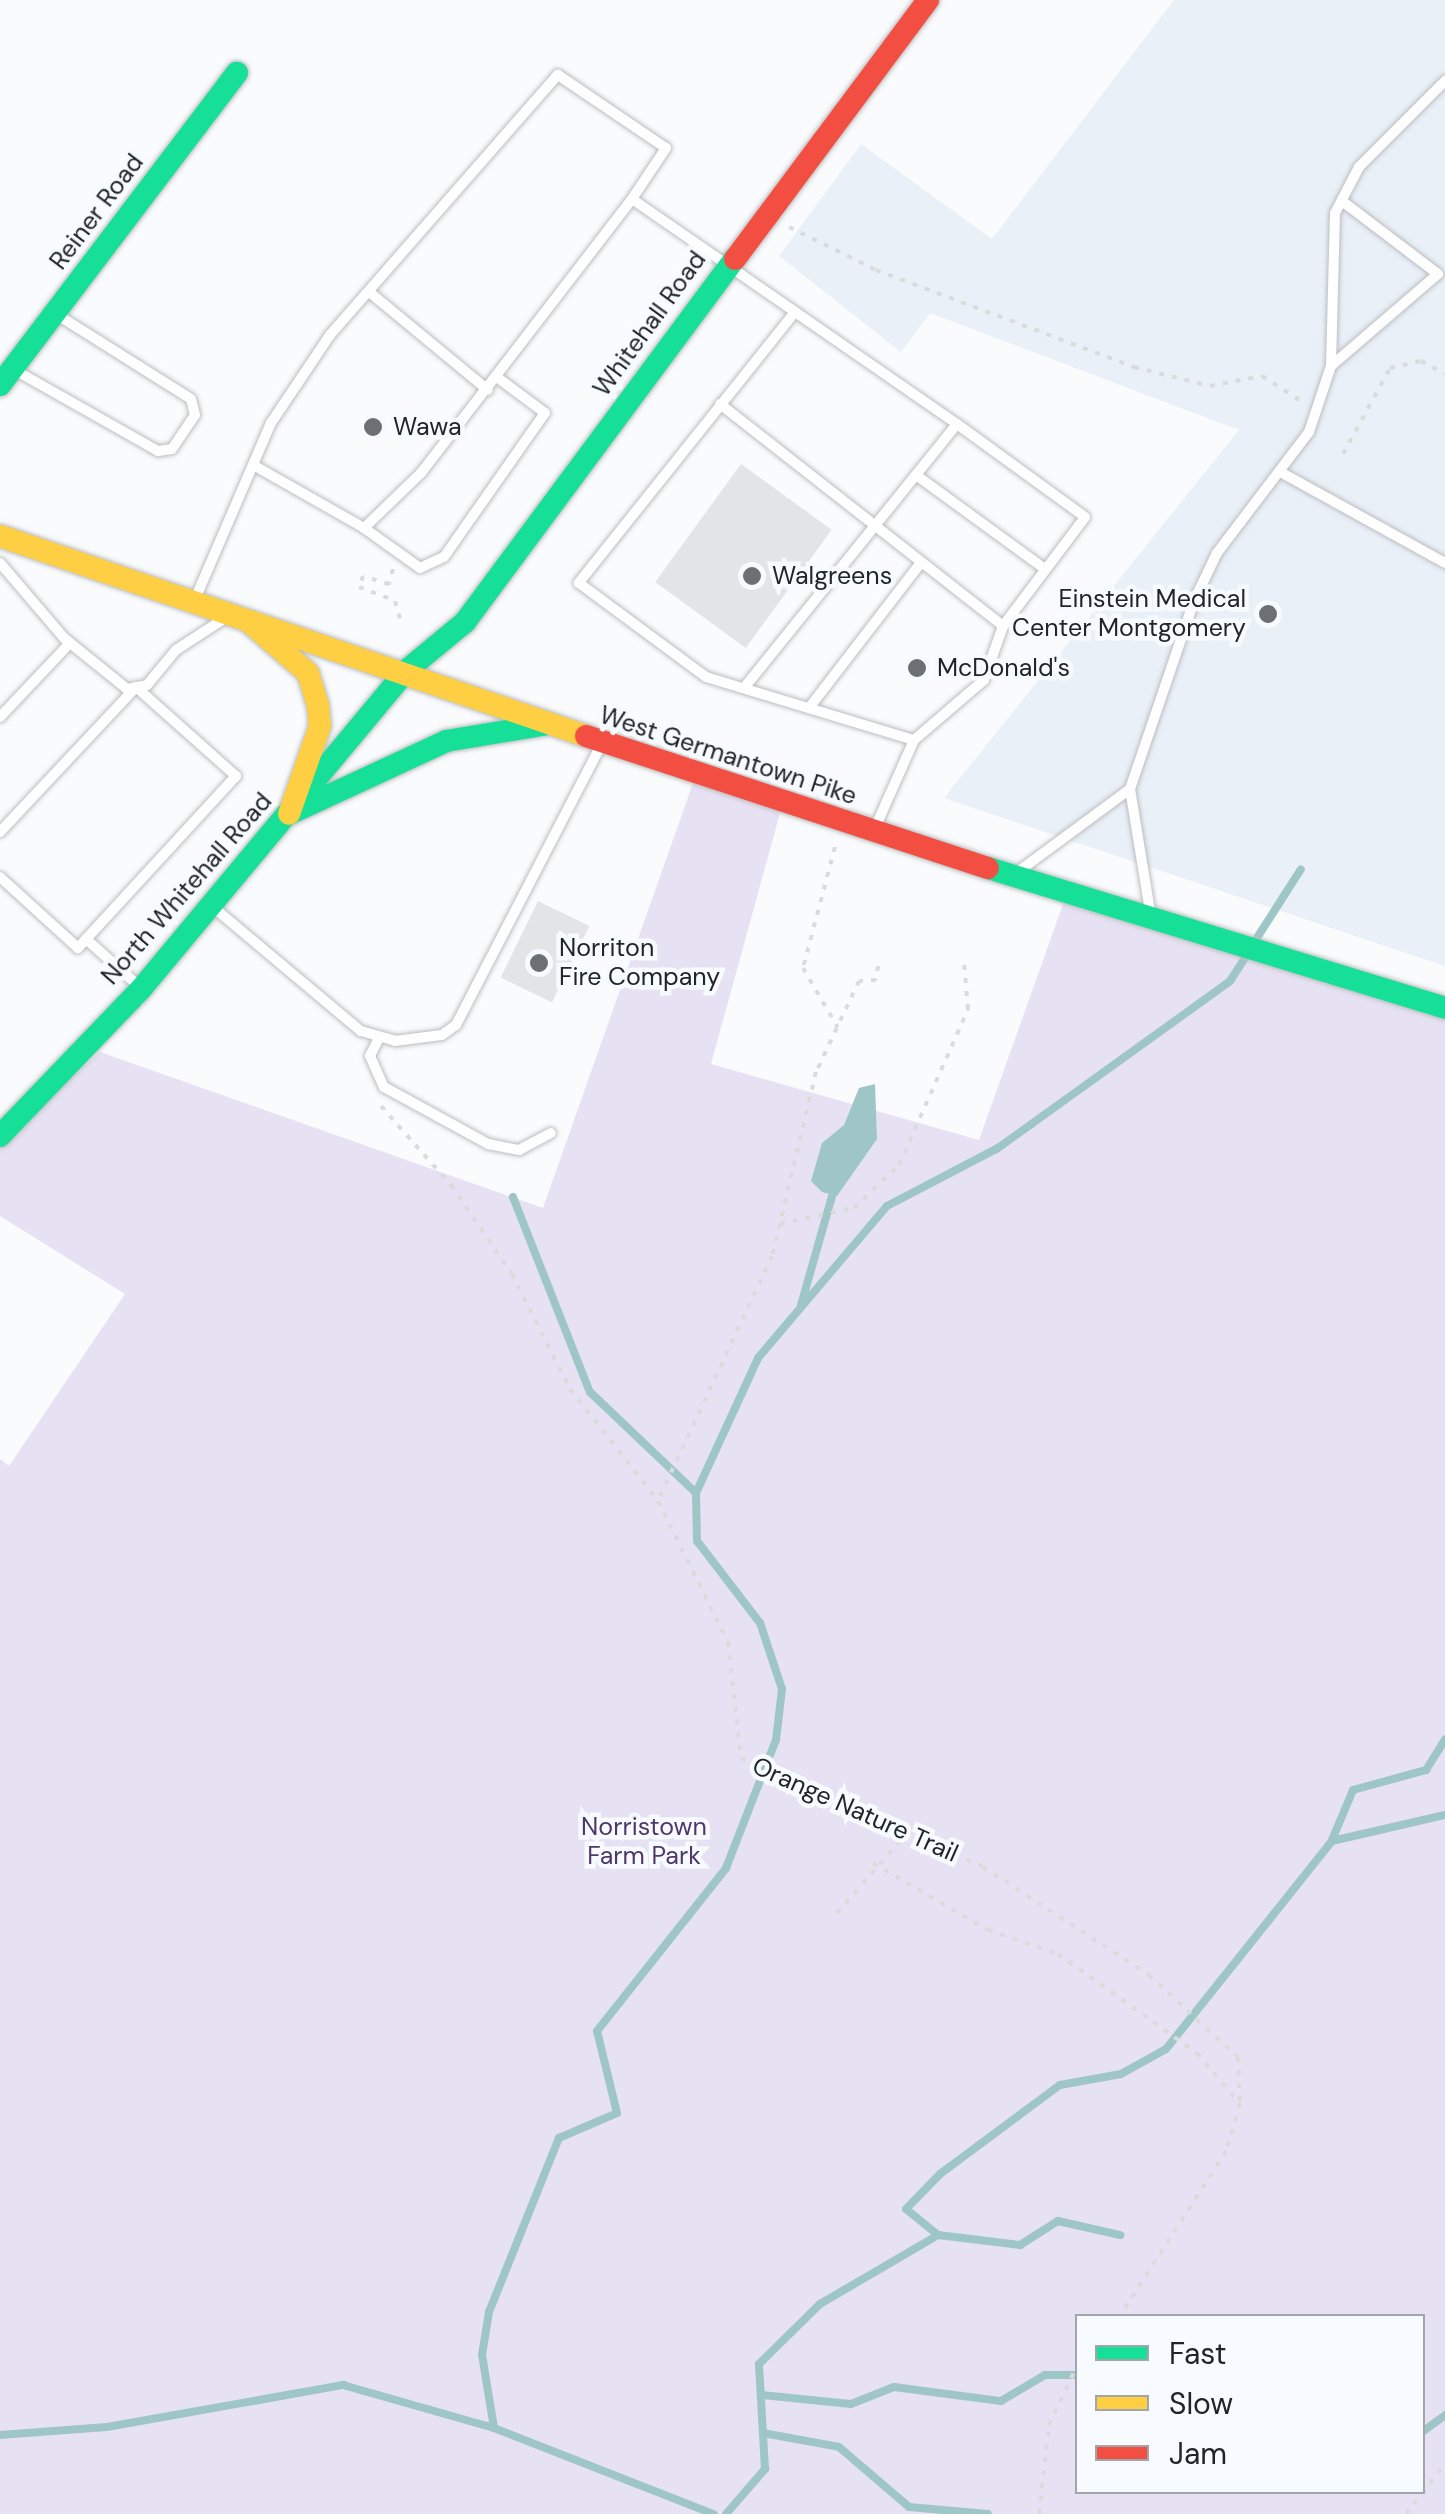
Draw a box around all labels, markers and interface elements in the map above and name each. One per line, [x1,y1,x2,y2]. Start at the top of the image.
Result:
street label: Reiner Road [44,148,150,276]
street label: Whitehall Road [587,246,713,402]
place label: Wawa [393,412,462,442]
marker: Wawa [362,416,384,438]
place label: Walgreens [772,561,892,591]
marker: Walgreens [741,565,763,587]
place label: Einstein Medical Center Montgomery [1012,585,1246,644]
marker: Einstein Medical Center Montgomery [1255,601,1281,627]
place label: McDonald's [937,653,1070,683]
marker: McDonald's [906,657,928,679]
street label: West Germantown Pike [596,700,860,812]
street label: North Whitehall Road [96,787,278,991]
place label: Norriton Fire Company [559,934,720,993]
marker: Norriton Fire Company [528,952,550,974]
street label: Orange Nature Trail [747,1751,963,1869]
park label: Norristown Farm Park [581,1813,707,1872]
legend [1075,2314,1425,2494]
text: Fast [1169,2334,1227,2373]
text: Slow [1169,2384,1233,2423]
text: Jam [1169,2434,1227,2473]

